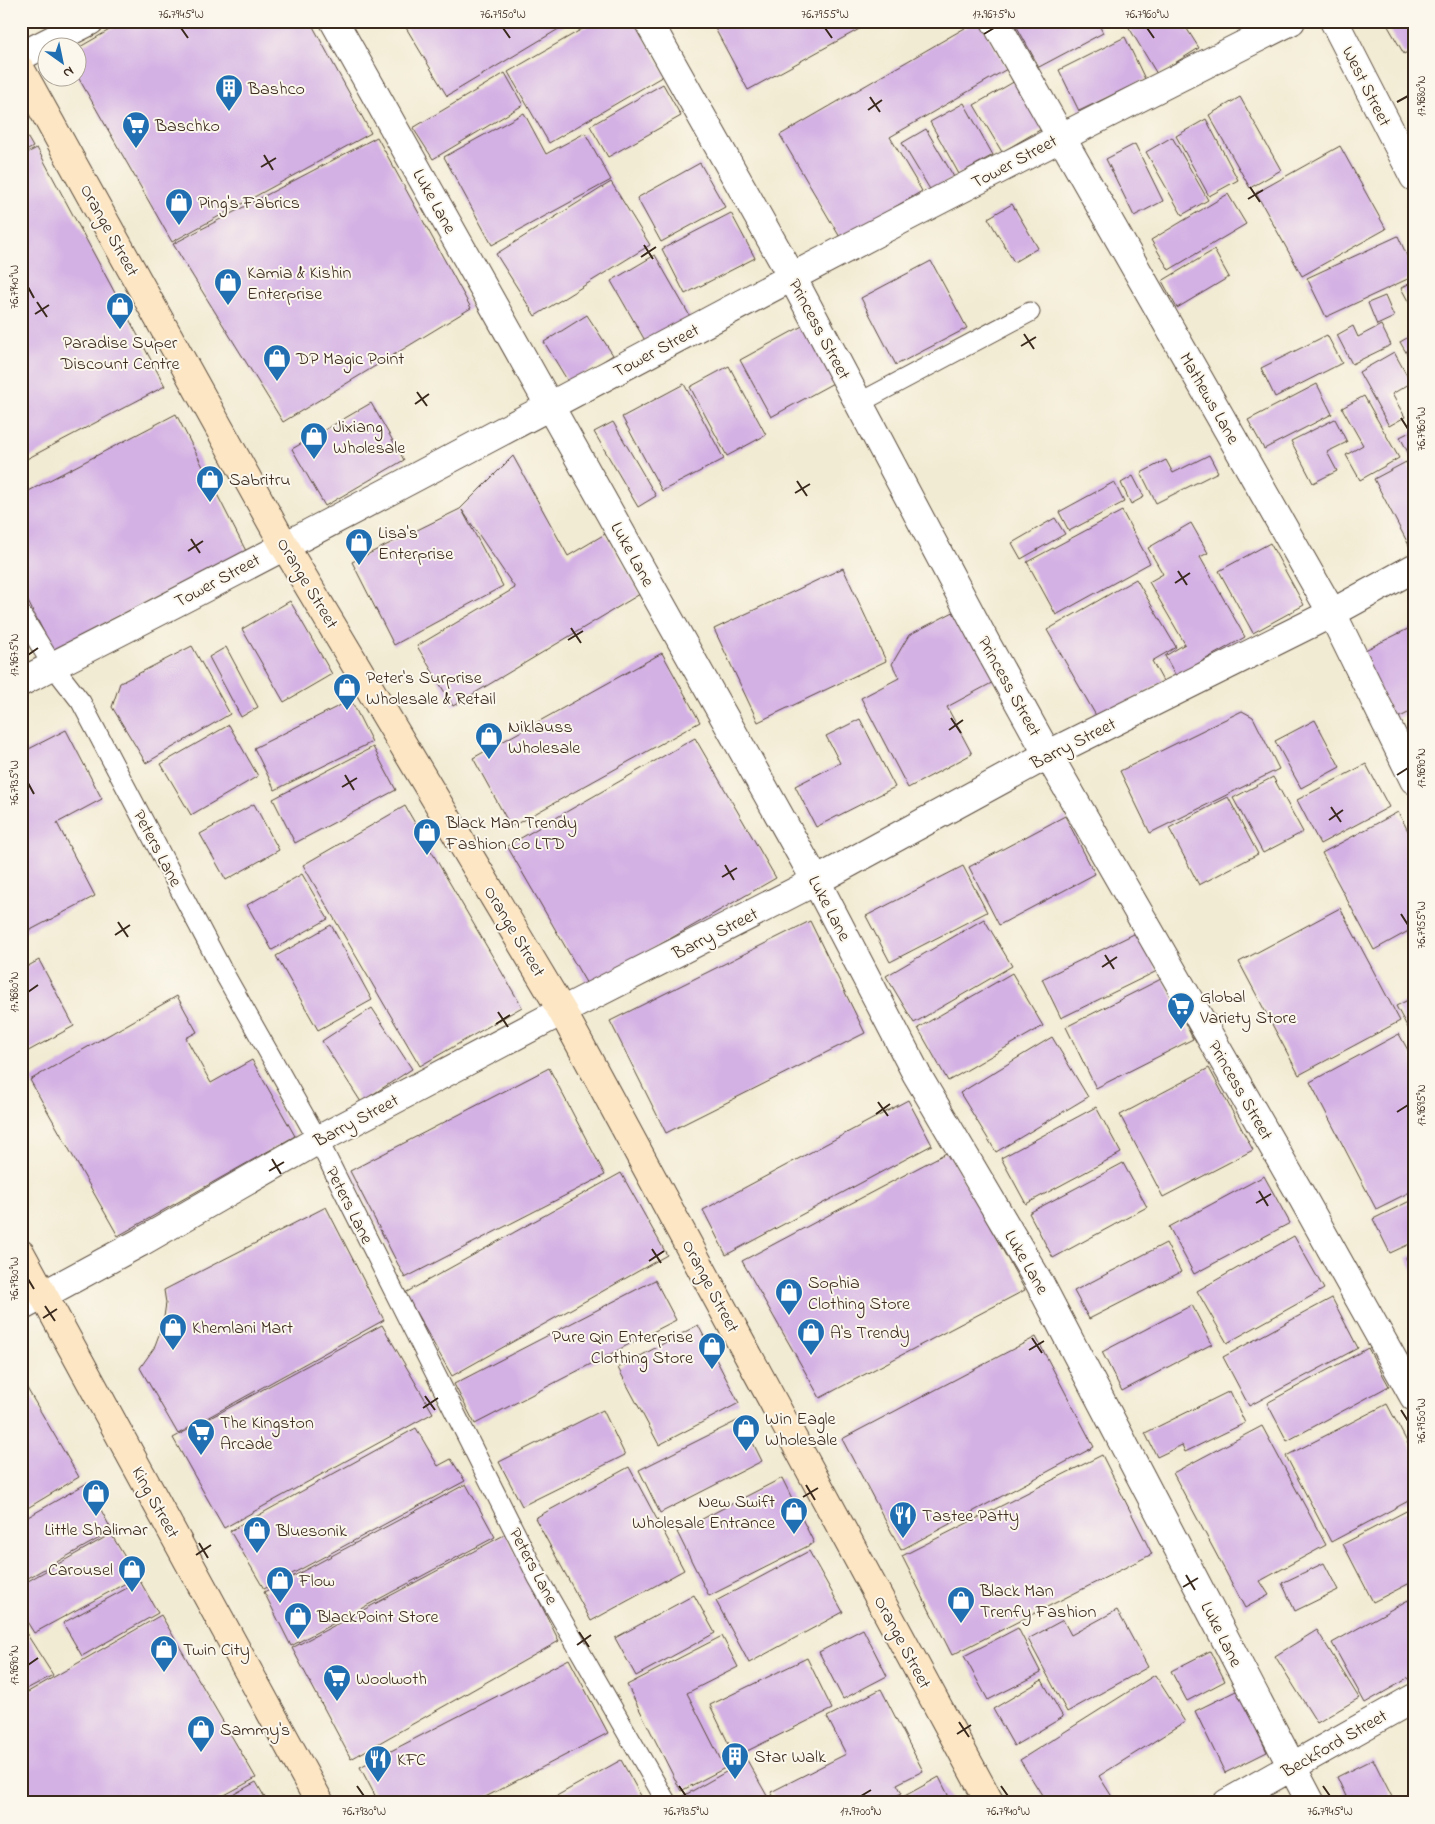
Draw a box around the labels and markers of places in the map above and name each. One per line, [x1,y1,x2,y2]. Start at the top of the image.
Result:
building icon: Bashco [214,73,244,112]
place label: Bashco [247,77,305,103]
supermarket icon: Baschko [121,110,151,149]
place label: Baschko [154,114,220,140]
shop icon: Ping's Fabrics [164,187,194,226]
place label: Ping's Fabrics [198,191,300,218]
place label: Kamia & Kishin Enterprise [247,261,352,308]
shop icon: Kamia & Kishin Enterprise [213,267,243,306]
shop icon: Paradise Super Discount Centre [105,291,135,330]
place label: Paradise Super Discount Centre [59,331,180,378]
shop icon: DP Magic Point [262,343,292,382]
place label: DP Magic Point [295,347,404,374]
place label: Jixiang Wholesale [333,415,406,462]
shop icon: Jixiang Wholesale [299,421,329,460]
shop icon: Sabritru [195,464,225,503]
place label: Sabritru [229,468,290,494]
place label: Lisa's Enterprise [378,521,454,568]
shop icon: Lisa's Enterprise [344,527,374,566]
place label: Peter's Surprise Wholesale & Retail [366,666,496,713]
shop icon: Peter's Surprise Wholesale & Retail [332,672,362,711]
place label: Niklauss Wholesale [508,715,581,762]
shop icon: Niklauss Wholesale [474,721,504,760]
place label: Black Man Trendy Fashion Co LTD [445,811,577,858]
shop icon: Black Man Trendy Fashion Co LTD [412,817,442,856]
place label: Global Variety Store [1199,985,1297,1032]
supermarket icon: Global Variety Store [1166,991,1196,1030]
place label: Sophia Clothing Store [808,1271,911,1319]
shop icon: Sophia Clothing Store [774,1277,804,1316]
shop icon: Khemlani Mart [158,1312,188,1351]
place label: Khemlani Mart [192,1316,293,1342]
shop icon: A's Trendy [796,1317,826,1356]
place label: A's Trendy [830,1321,910,1347]
place label: Pure Qin Enterprise Clothing Store [552,1325,694,1373]
shop icon: Pure Qin Enterprise Clothing Store [697,1331,727,1370]
place label: Win Eagle Wholesale [765,1407,838,1454]
place label: The Kingston Arcade [220,1411,314,1458]
shop icon: Win Eagle Wholesale [731,1413,761,1452]
supermarket icon: The Kingston Arcade [186,1417,216,1456]
shop icon: Little Shalimar [81,1478,111,1517]
place label: New Swift Wholesale Entrance [632,1490,776,1537]
shop icon: New Swift Wholesale Entrance [779,1496,809,1535]
restaurant icon: Tastee Patty [888,1500,918,1539]
place label: Tastee Patty [922,1504,1019,1530]
shop icon: Bluesonik [242,1515,272,1554]
place label: Little Shalimar [45,1518,148,1544]
place label: Bluesonik [275,1519,347,1545]
shop icon: Carousel [117,1554,147,1593]
place label: Carousel [48,1558,113,1584]
shop icon: Flow [265,1565,295,1604]
place label: Flow [298,1569,335,1595]
place label: Black Man Trenfy Fashion [979,1579,1096,1626]
shop icon: Black Man Trenfy Fashion [946,1585,976,1624]
shop icon: BlackPoint Store [283,1601,313,1640]
place label: BlackPoint Store [316,1605,440,1631]
shop icon: Twin City [149,1634,179,1673]
place label: Twin City [183,1638,250,1664]
supermarket icon: Woolwoth [322,1663,352,1702]
place label: Woolwoth [356,1667,427,1693]
shop icon: Sammy's [186,1714,216,1753]
place label: Sammy's [220,1718,290,1744]
building icon: Star Walk [720,1741,750,1780]
restaurant icon: KFC [363,1744,393,1783]
place label: Star Walk [754,1745,826,1771]
place label: KFC [397,1748,426,1774]

